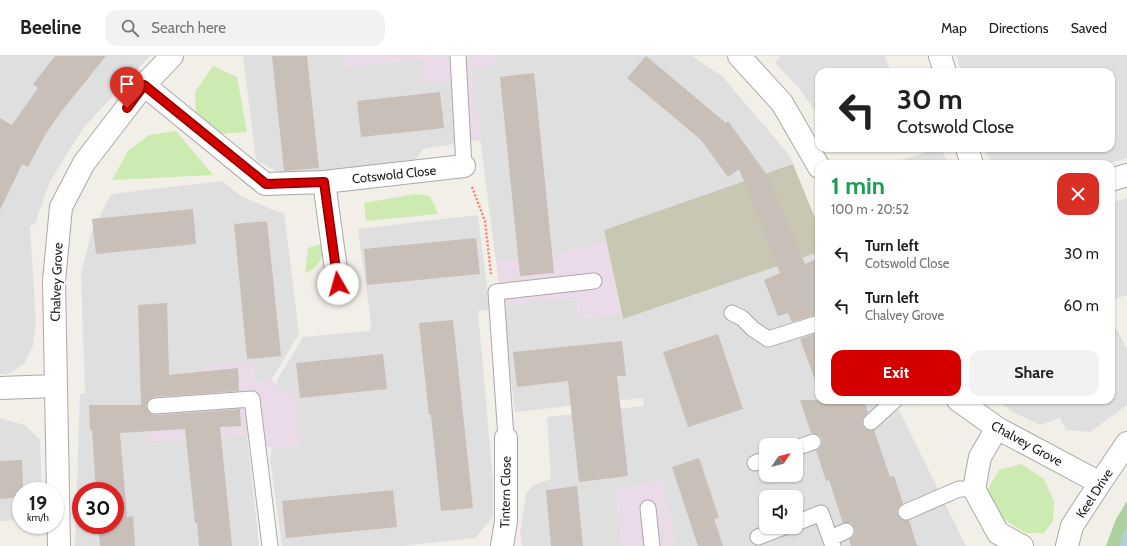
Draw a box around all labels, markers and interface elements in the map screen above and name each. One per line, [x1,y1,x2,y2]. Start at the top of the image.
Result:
search box [105,10,385,46]
text: Beeline [20,16,81,39]
icon: search [119,17,141,39]
text: Search here [151,19,226,37]
text: Map [941,19,967,37]
text: Directions [989,19,1049,37]
text: Saved [1071,19,1107,37]
pin [110,67,144,108]
icon: arrive [116,73,138,95]
text: 30 m [897,82,963,116]
icon: left [831,84,883,136]
text: Cotswold Close [897,116,1014,138]
street label: Cotswold Close [351,162,437,186]
text: 1 min [831,171,885,200]
button: close [1057,173,1099,215]
text: 100 m · 20:52 [831,201,909,217]
text: Turn left [865,237,919,255]
street label: Chalvey Grove [47,242,65,322]
icon: left [831,243,853,265]
text: 30 m [1064,245,1099,263]
text: Cotswold Close [865,255,950,271]
position arrow [317,263,359,305]
text: Turn left [865,289,919,307]
icon: left [831,295,853,317]
text: 60 m [1063,297,1099,315]
text: Chalvey Grove [865,307,944,323]
button: Exit [831,350,961,396]
button: Share [969,350,1099,396]
street label: Chalvey Grove [988,417,1066,469]
north arrow [759,438,803,482]
map controls [759,438,803,534]
street label: Tintern Close [496,455,514,528]
street label: Keel Drive [1072,465,1116,521]
speed limit sign: 30 [72,482,124,534]
button: sound [759,490,803,534]
text: 19 [29,491,47,515]
text: km/h [27,511,49,524]

